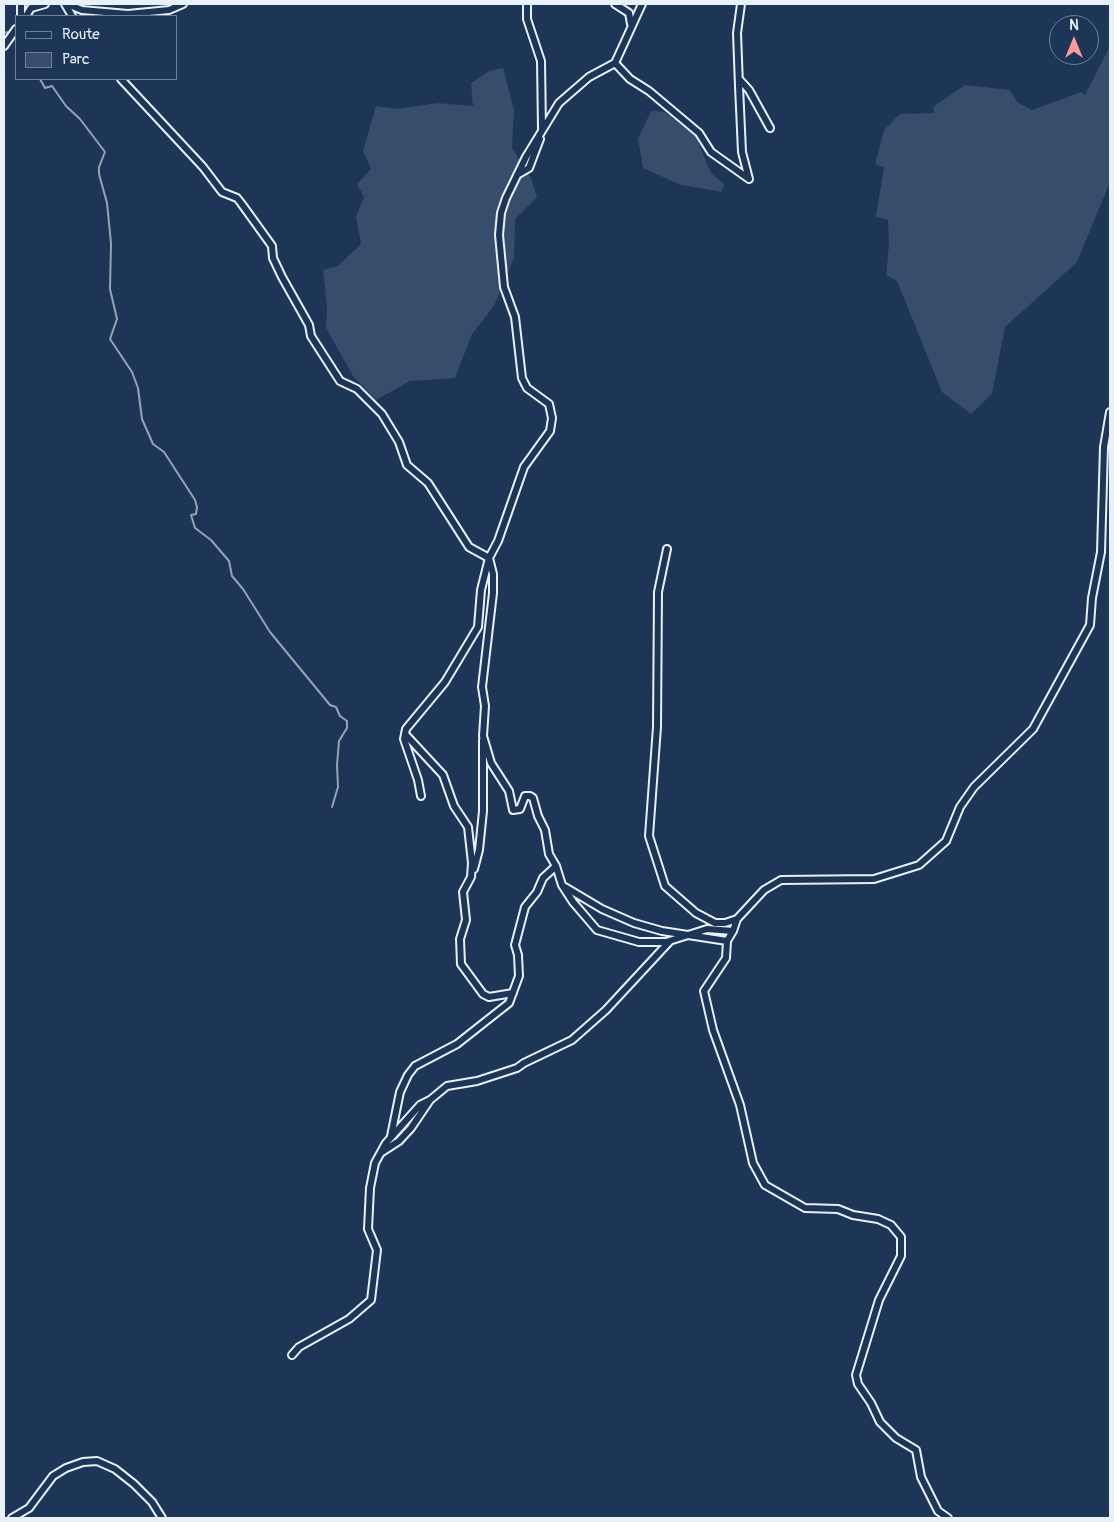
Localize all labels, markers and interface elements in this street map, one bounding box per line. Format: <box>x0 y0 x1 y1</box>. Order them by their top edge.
legend <box>15 15 178 80</box>
north arrow <box>1049 15 1099 65</box>
text: N <box>1069 17 1079 34</box>
text: Route <box>62 25 100 44</box>
text: Parc <box>62 50 90 69</box>

